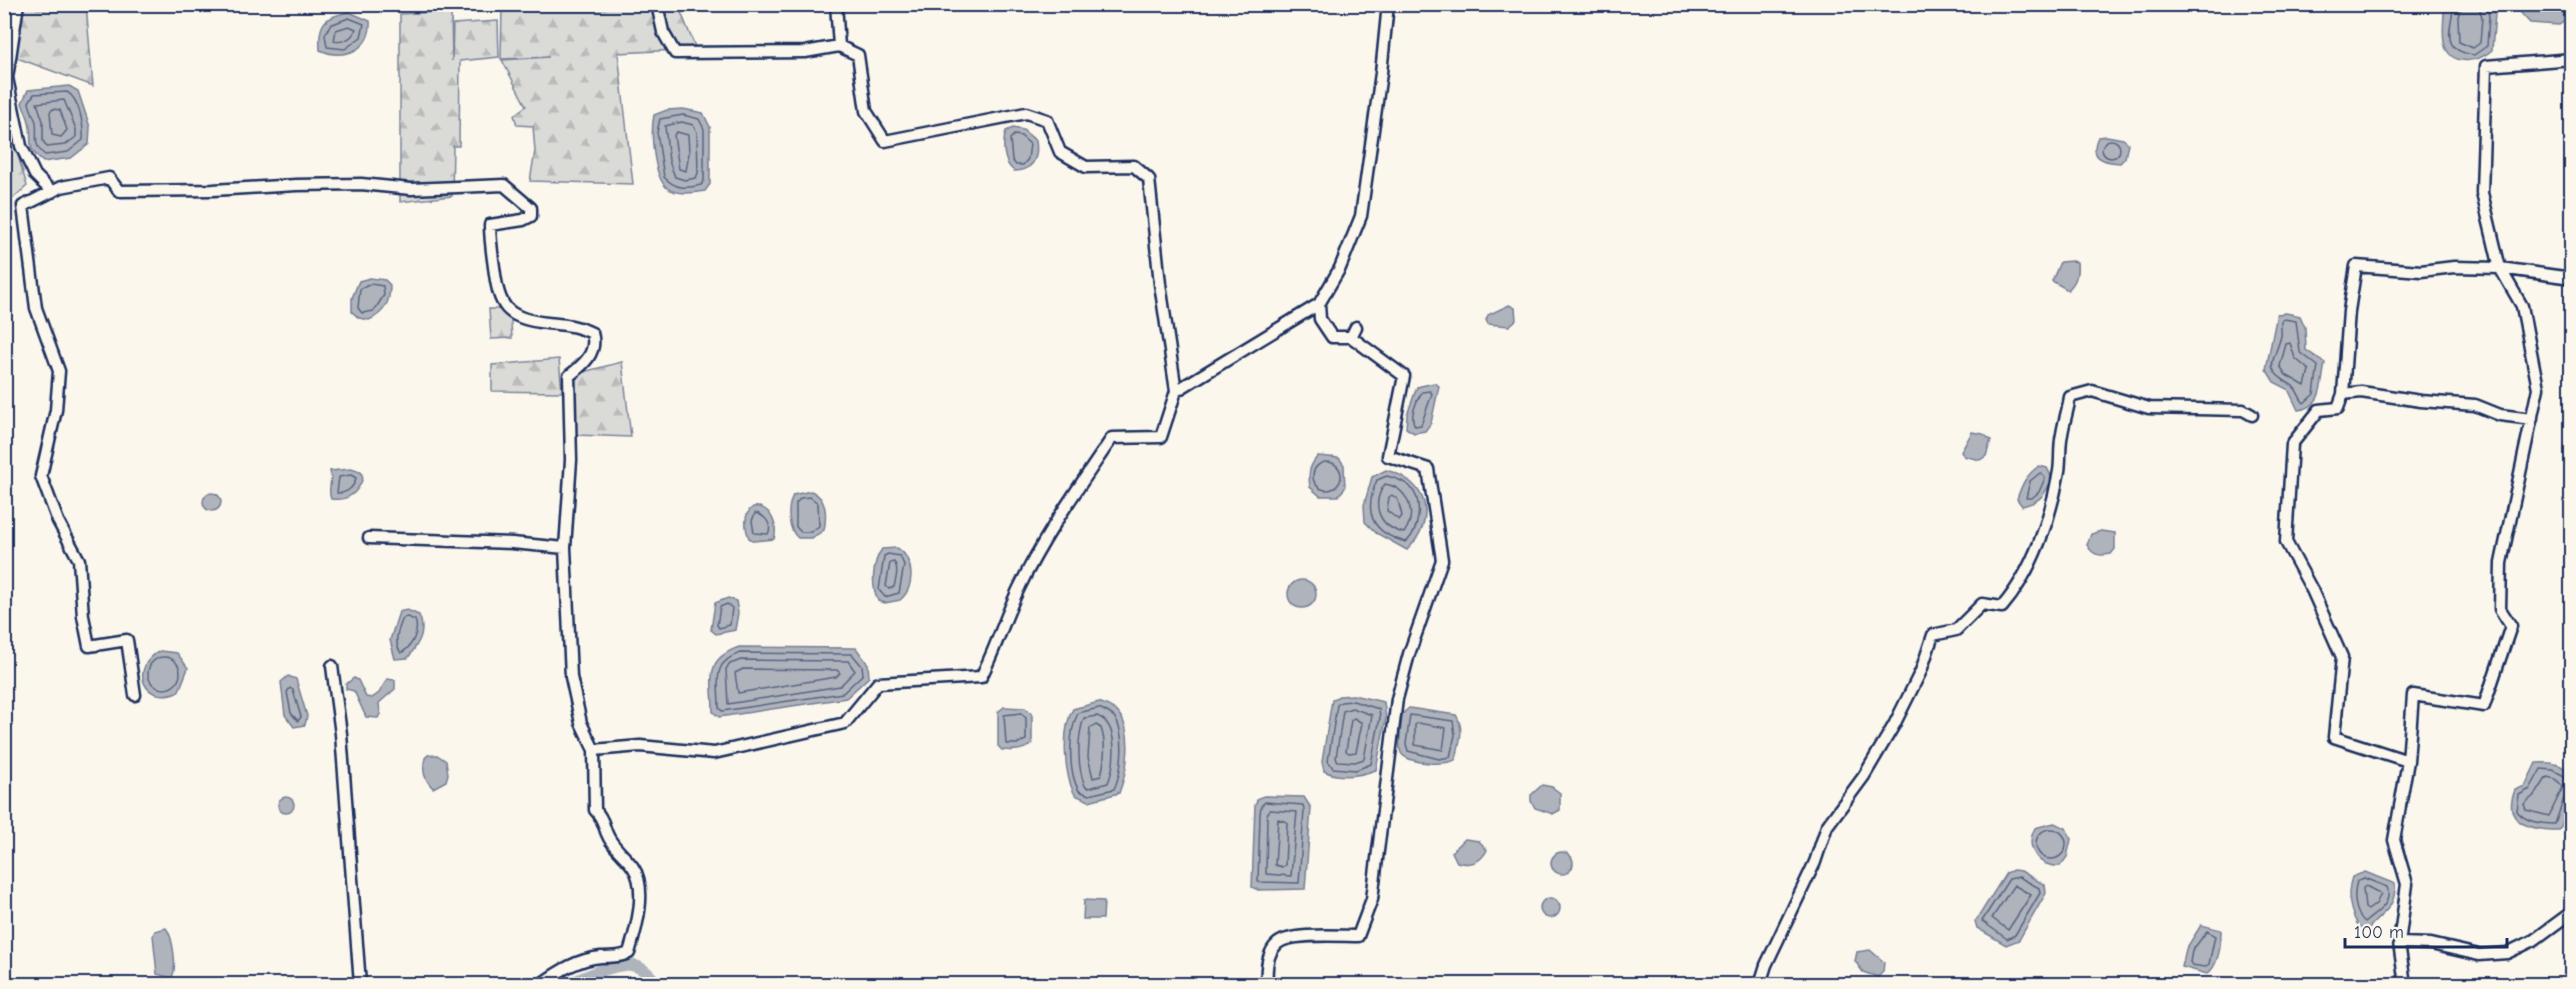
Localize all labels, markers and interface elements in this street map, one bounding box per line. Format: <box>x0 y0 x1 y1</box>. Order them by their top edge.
scale bar <box>2345 911 2507 949</box>
text: 100 m <box>2354 922 2404 943</box>

